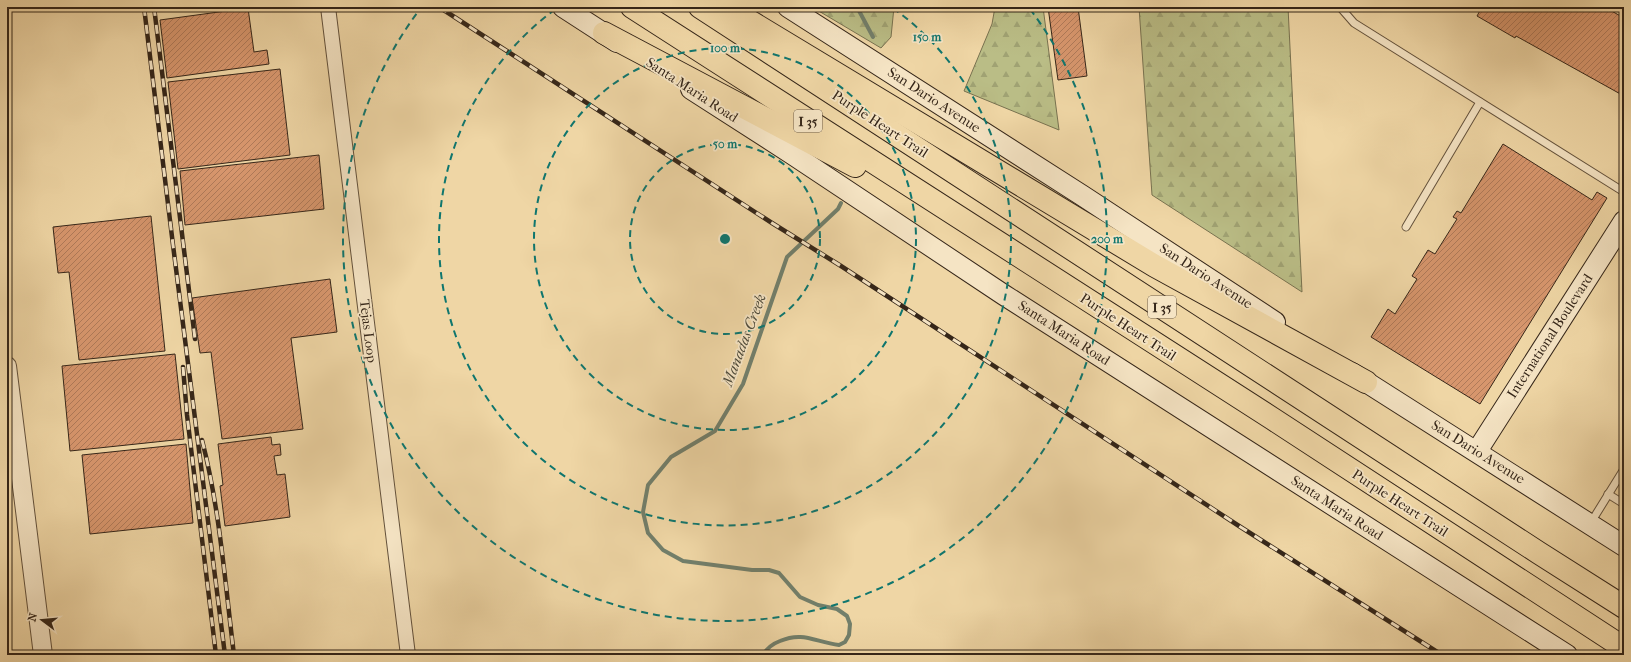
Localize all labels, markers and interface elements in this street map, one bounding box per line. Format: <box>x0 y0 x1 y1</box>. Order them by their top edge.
text: 150 m <box>913 30 942 44</box>
text: 100 m <box>710 41 741 55</box>
street label: Santa Maria Road <box>643 54 741 126</box>
street label: San Dario Avenue <box>884 64 984 136</box>
street label: Purple Heart Trail <box>829 87 931 161</box>
road number: I 35 <box>794 110 822 132</box>
text: 50 m <box>713 137 738 151</box>
centre of rings <box>718 232 732 246</box>
text: 200 m <box>1091 232 1124 246</box>
street label: San Dario Avenue <box>1156 240 1256 312</box>
street label: International Boulevard <box>1503 270 1597 401</box>
street label: Purple Heart Trail <box>1077 290 1179 364</box>
water label: Manadas Creek <box>718 291 770 390</box>
road number: I 35 <box>1148 296 1176 318</box>
street label: Santa Maria Road <box>1015 297 1113 369</box>
street label: Tejas Loop <box>356 298 380 364</box>
street label: San Dario Avenue <box>1428 416 1528 488</box>
street label: Purple Heart Trail <box>1349 466 1451 540</box>
street label: Santa Maria Road <box>1288 472 1386 544</box>
north arrow <box>22 600 62 640</box>
text: N <box>25 611 40 623</box>

